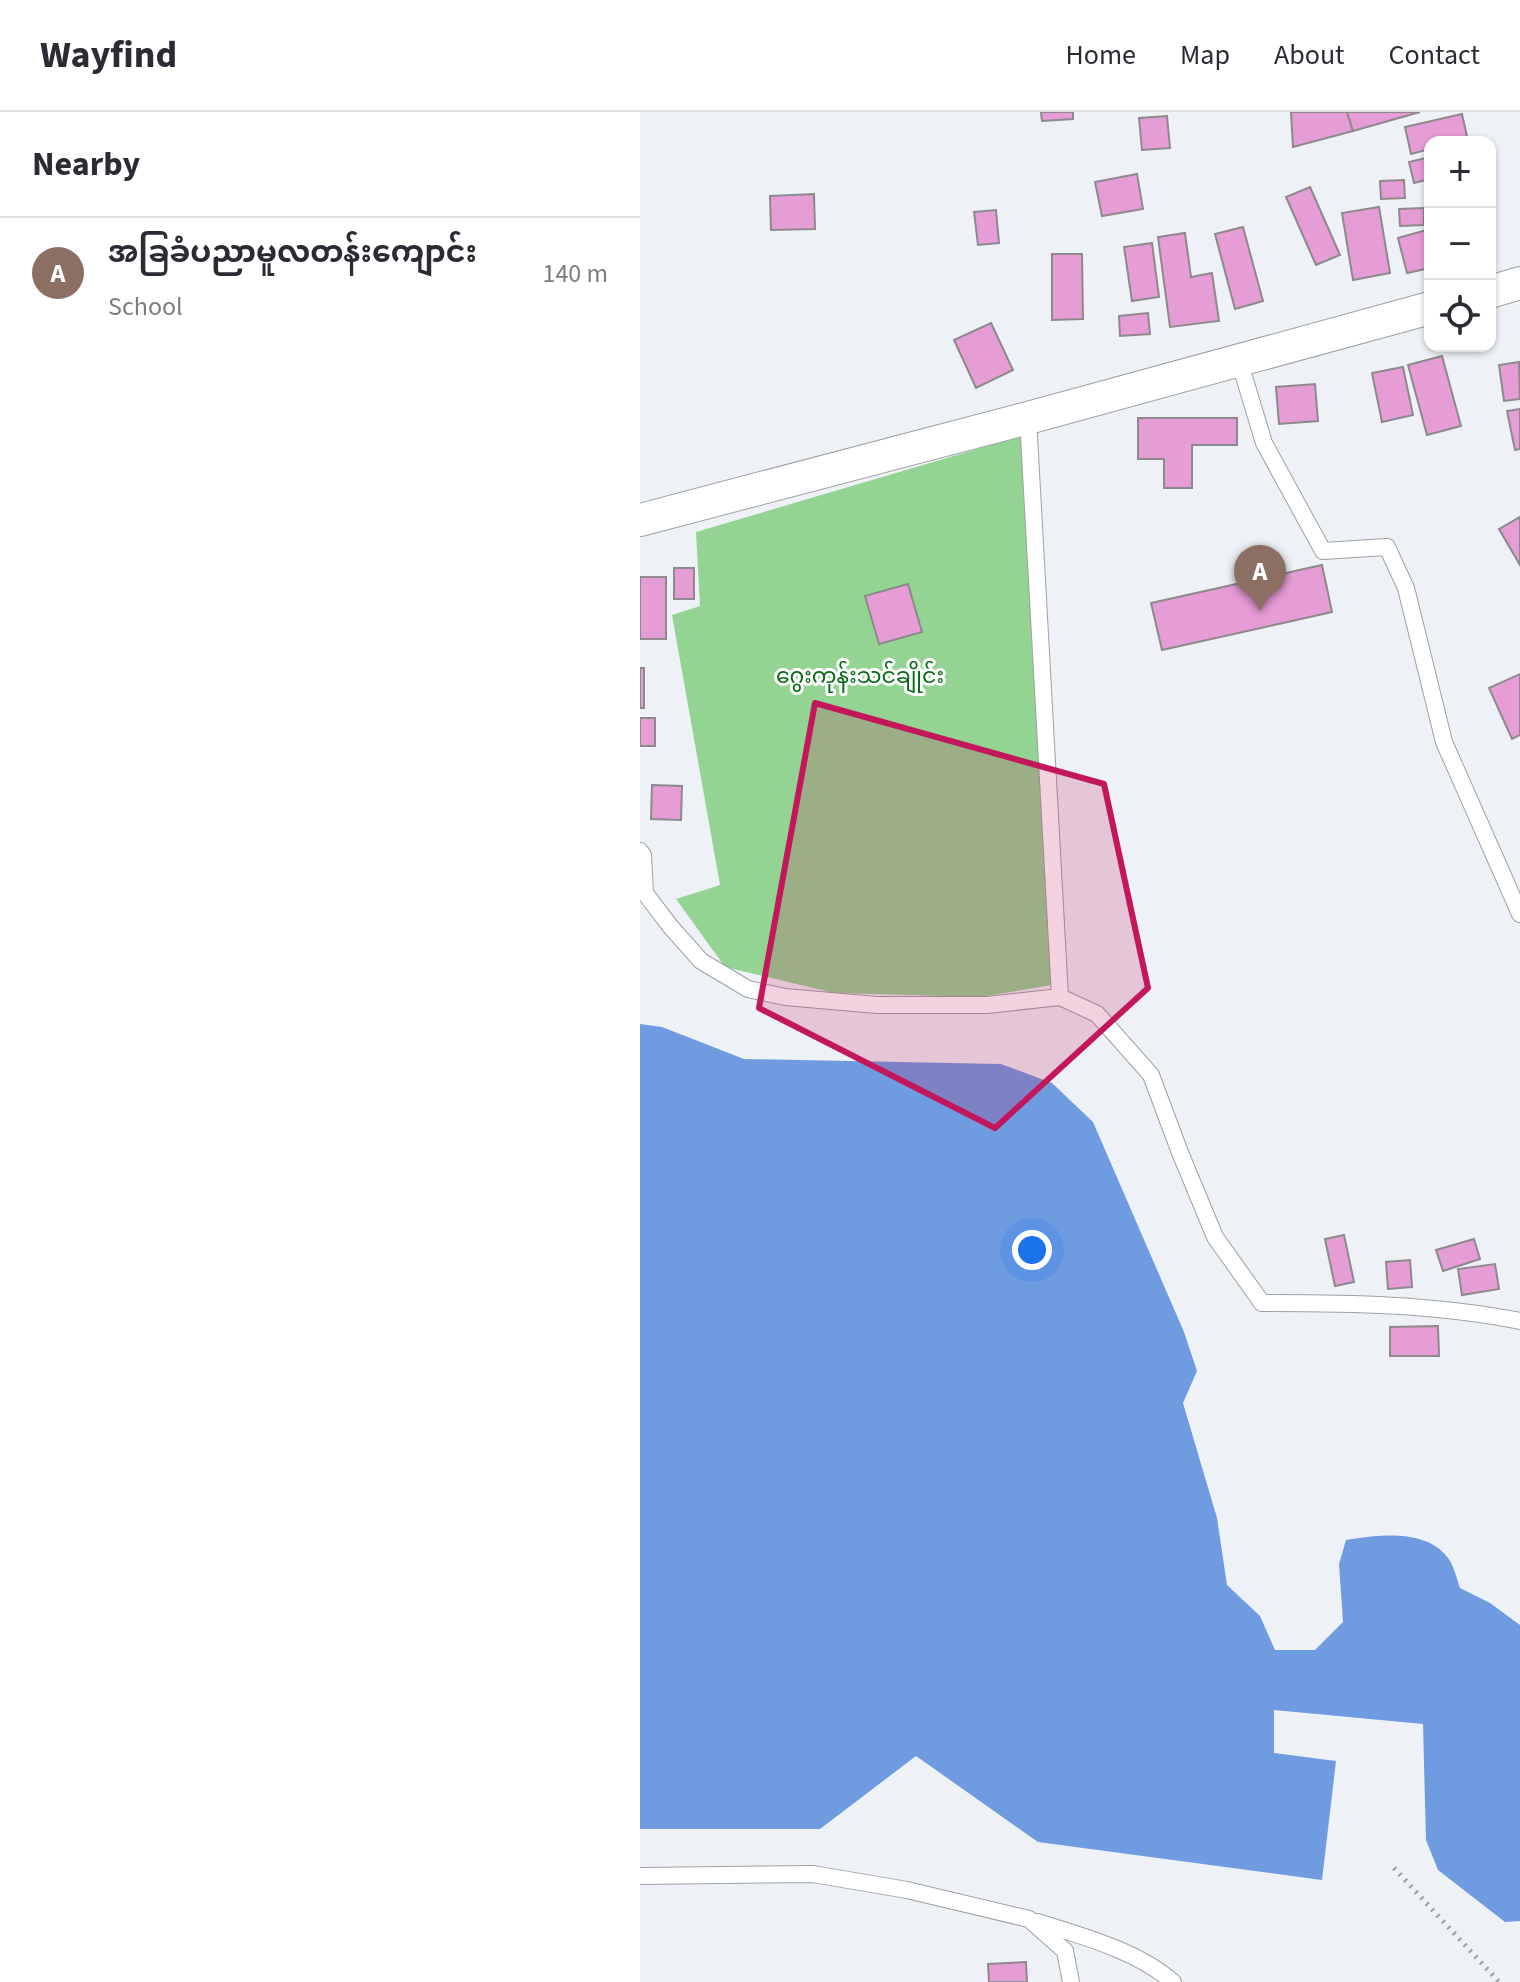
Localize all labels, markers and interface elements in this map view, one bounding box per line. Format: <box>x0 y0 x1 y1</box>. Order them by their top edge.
text: Wayfind <box>40 28 177 82</box>
text: Home <box>1065 35 1136 75</box>
text: Map <box>1180 35 1230 75</box>
text: About <box>1274 35 1345 75</box>
text: Contact <box>1389 35 1480 75</box>
map controls <box>1424 136 1496 352</box>
button: + <box>1424 136 1496 208</box>
text: Nearby <box>32 140 140 189</box>
button: − <box>1424 208 1496 280</box>
text: အခြခံပညာမူလတန်းကျောင်း <box>108 231 477 274</box>
text: A <box>51 255 65 292</box>
text: 140 m <box>542 255 608 292</box>
button: locate <box>1424 280 1496 352</box>
text: School <box>108 288 183 325</box>
pin: A <box>1234 545 1286 611</box>
park label: ဂွေးကုန်းသင်ချိုင်း <box>776 660 944 694</box>
your location <box>1012 1230 1052 1270</box>

